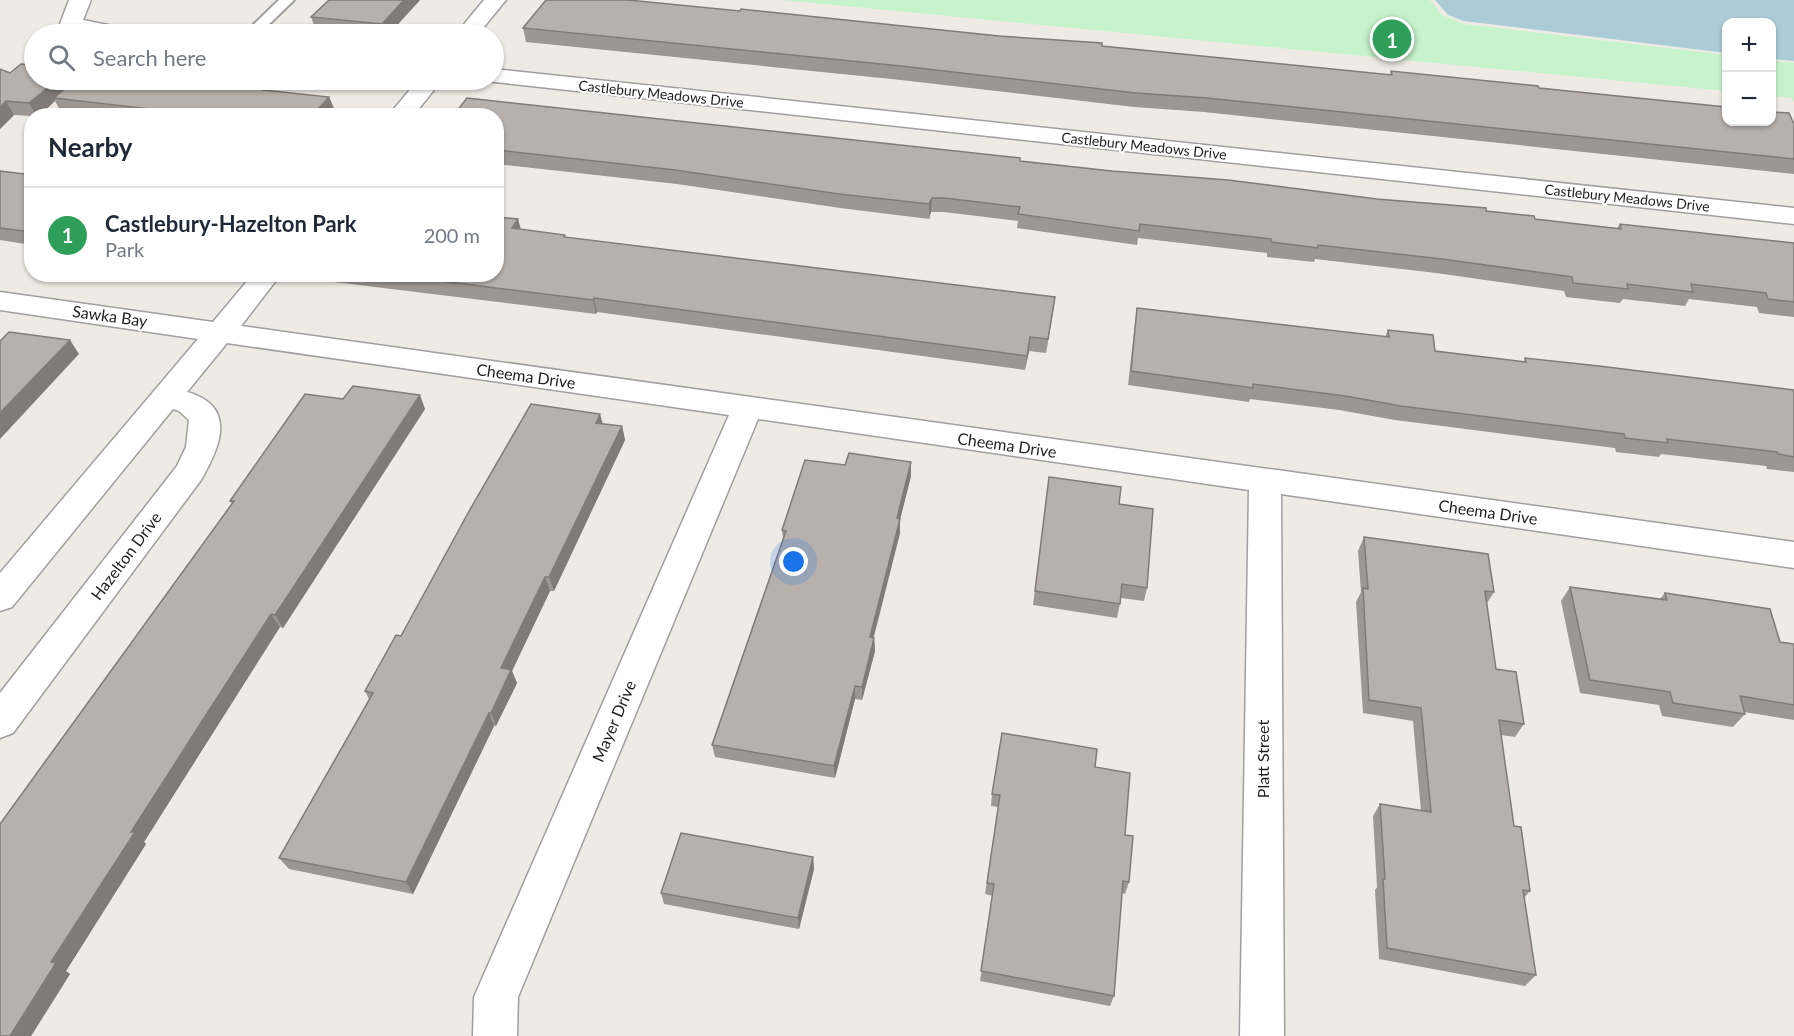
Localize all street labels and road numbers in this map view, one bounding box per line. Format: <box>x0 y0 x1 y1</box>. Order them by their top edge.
street label: Castlebury Meadows Drive <box>578 76 745 111</box>
street label: Castlebury Meadows Drive <box>1061 128 1228 163</box>
street label: Castlebury Meadows Drive <box>1544 180 1711 215</box>
street label: Sawka Bay <box>71 301 149 330</box>
street label: Cheema Drive <box>475 359 577 392</box>
street label: Cheema Drive <box>956 428 1058 461</box>
street label: Cheema Drive <box>1437 495 1539 528</box>
street label: Hazelton Drive <box>86 508 165 603</box>
street label: Mayer Drive <box>588 677 639 764</box>
street label: Platt Street <box>1253 720 1272 798</box>

